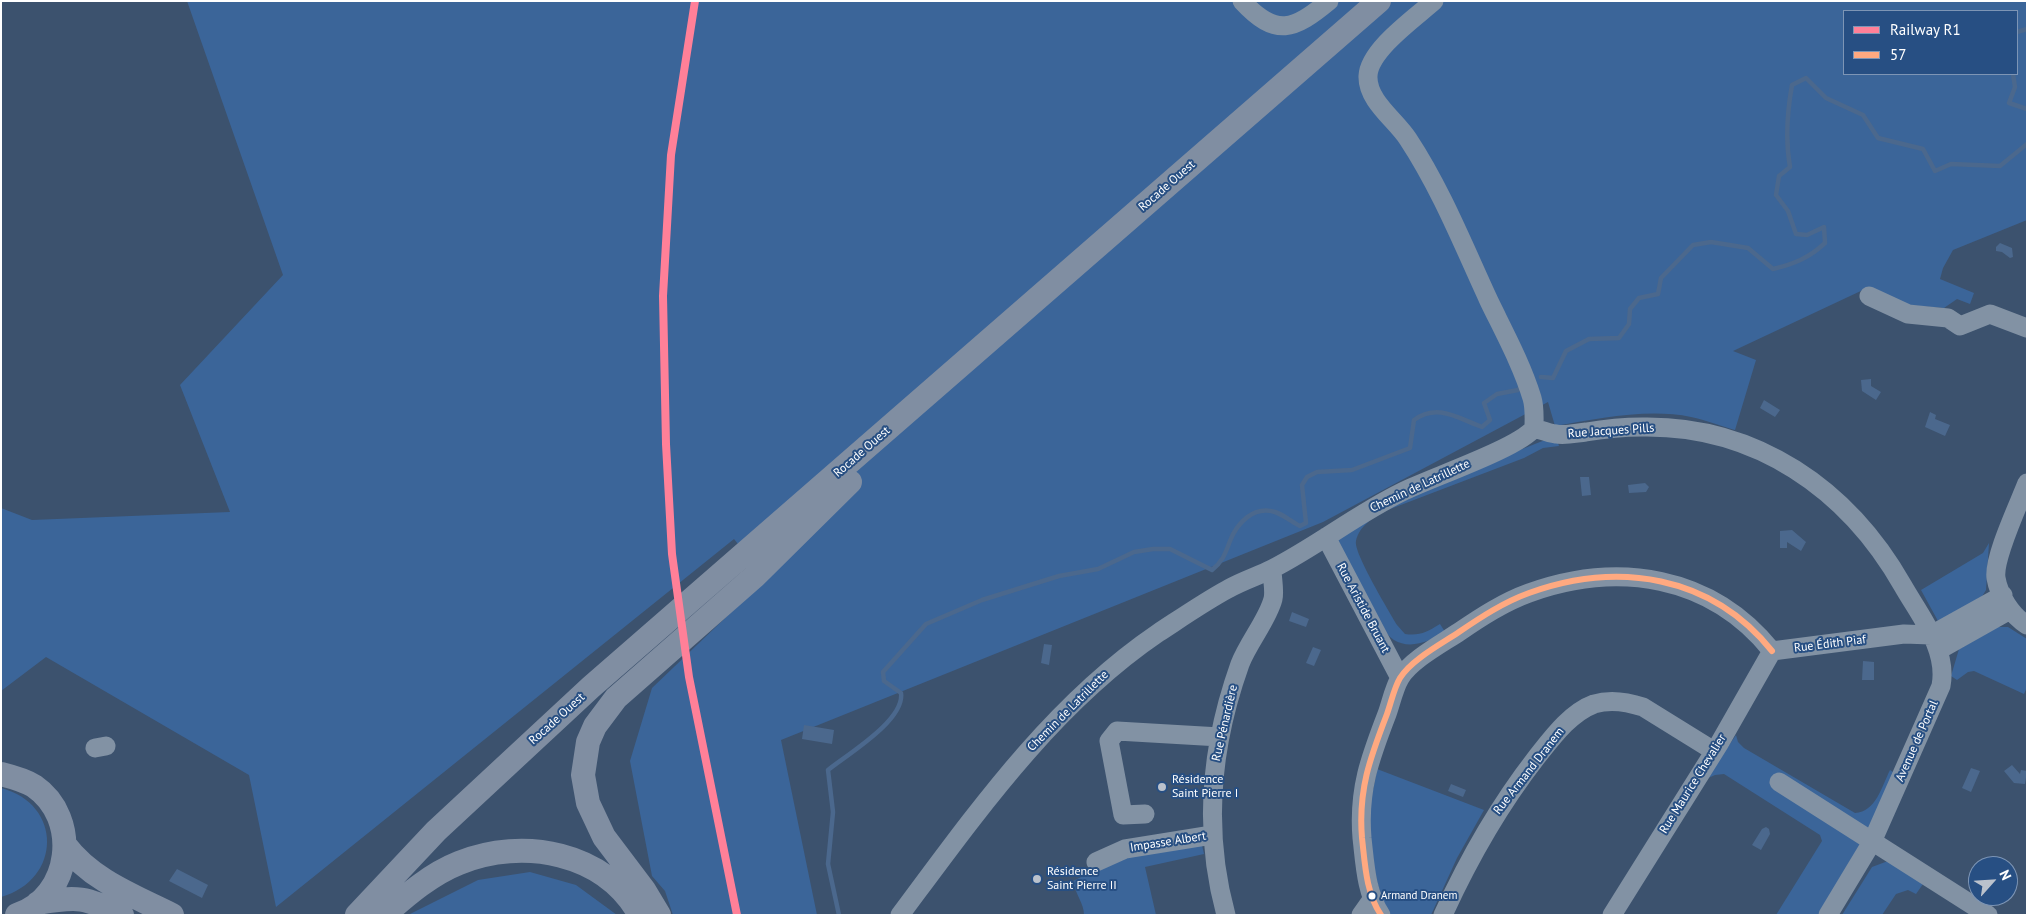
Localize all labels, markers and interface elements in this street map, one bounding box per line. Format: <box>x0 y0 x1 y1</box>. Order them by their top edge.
legend <box>1843 10 2018 75</box>
text: Railway R1 <box>1890 20 1961 39</box>
text: 57 <box>1890 45 1906 64</box>
street label: Rocade Ouest <box>1136 158 1198 214</box>
street label: Rue Jacques Pills <box>1567 421 1655 441</box>
street label: Rocade Ouest <box>831 424 893 480</box>
street label: Chemin de Latrillette <box>1368 457 1472 515</box>
street label: Rue Aristide Bruant <box>1333 561 1393 655</box>
street label: Rue Édith Piaf <box>1793 632 1867 656</box>
street label: Chemin de Latrillette <box>1025 668 1111 754</box>
street label: Rue Pénardière <box>1209 684 1241 762</box>
street label: Rocade Ouest <box>526 690 588 748</box>
street label: Avenue de Portal <box>1893 698 1941 784</box>
street label: Rue Armand Dranem <box>1491 725 1567 817</box>
street label: Rue Maurice Chevalier <box>1657 732 1729 836</box>
place label: Résidence Saint Pierre I <box>1172 773 1238 801</box>
marker: Résidence Saint Pierre I <box>1156 781 1168 793</box>
street label: Impasse Albert <box>1129 829 1207 855</box>
north arrow <box>1968 856 2018 906</box>
place label: Résidence Saint Pierre II <box>1047 865 1117 893</box>
text: N <box>1995 867 2016 883</box>
marker: Résidence Saint Pierre II <box>1031 873 1043 885</box>
place label: Armand Dranem <box>1381 889 1457 903</box>
marker: Armand Dranem <box>1367 891 1377 901</box>

